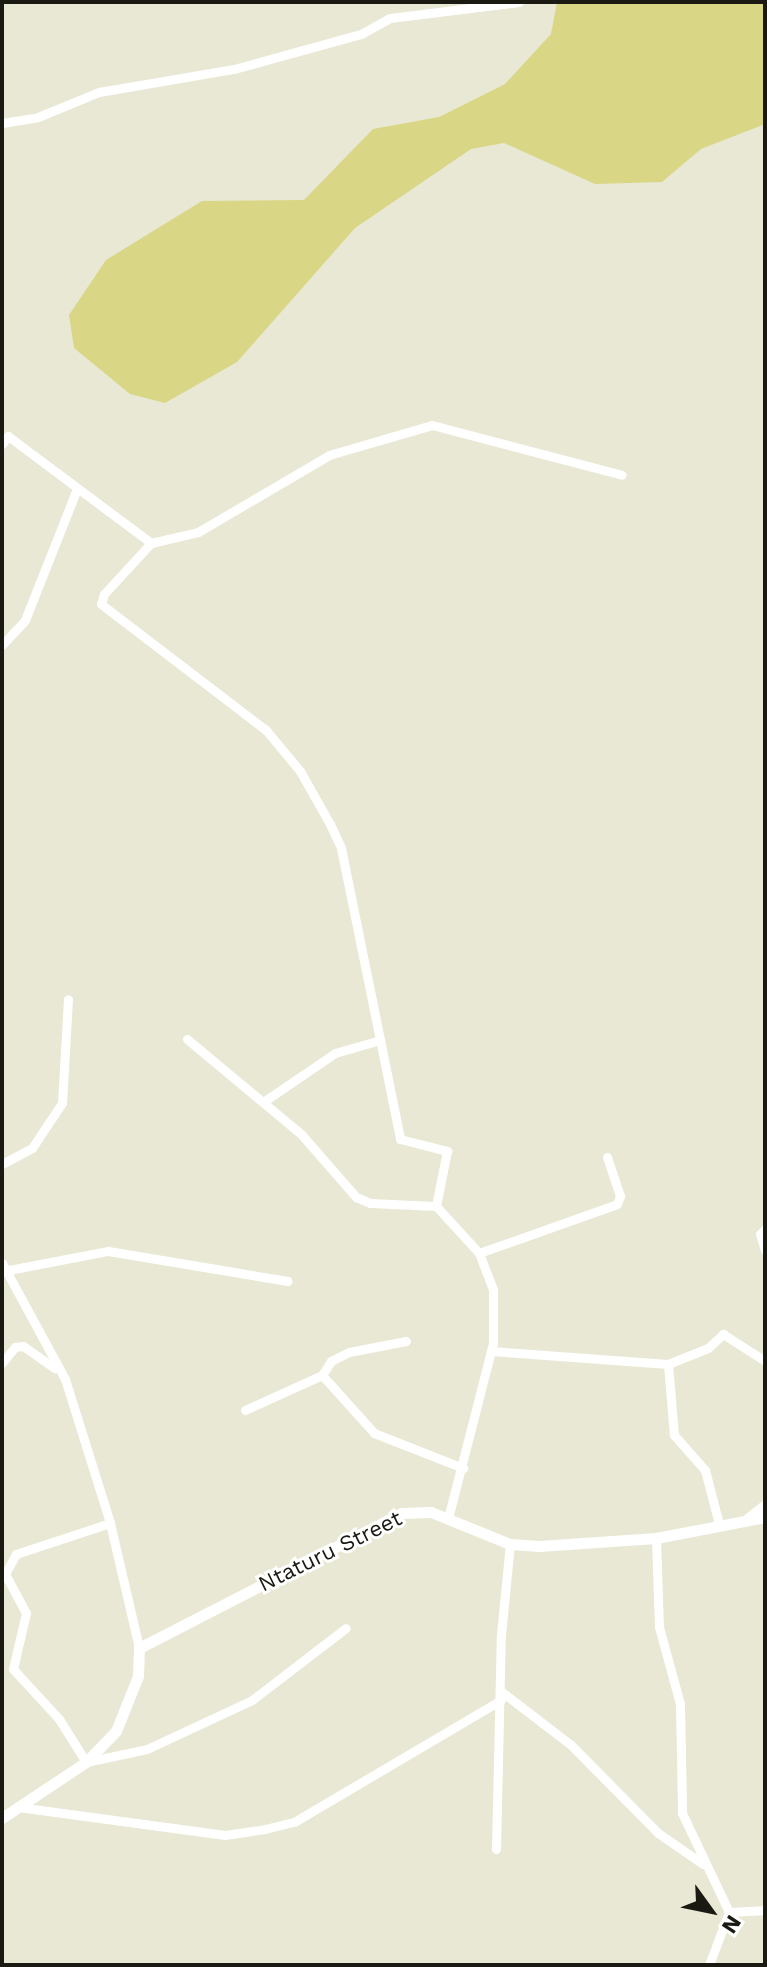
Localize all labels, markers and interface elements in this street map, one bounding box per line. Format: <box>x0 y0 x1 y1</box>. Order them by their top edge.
street label: Ntaturu Street <box>254 1505 406 1597</box>
north arrow <box>671 1871 751 1951</box>
text: N <box>717 1911 746 1938</box>

